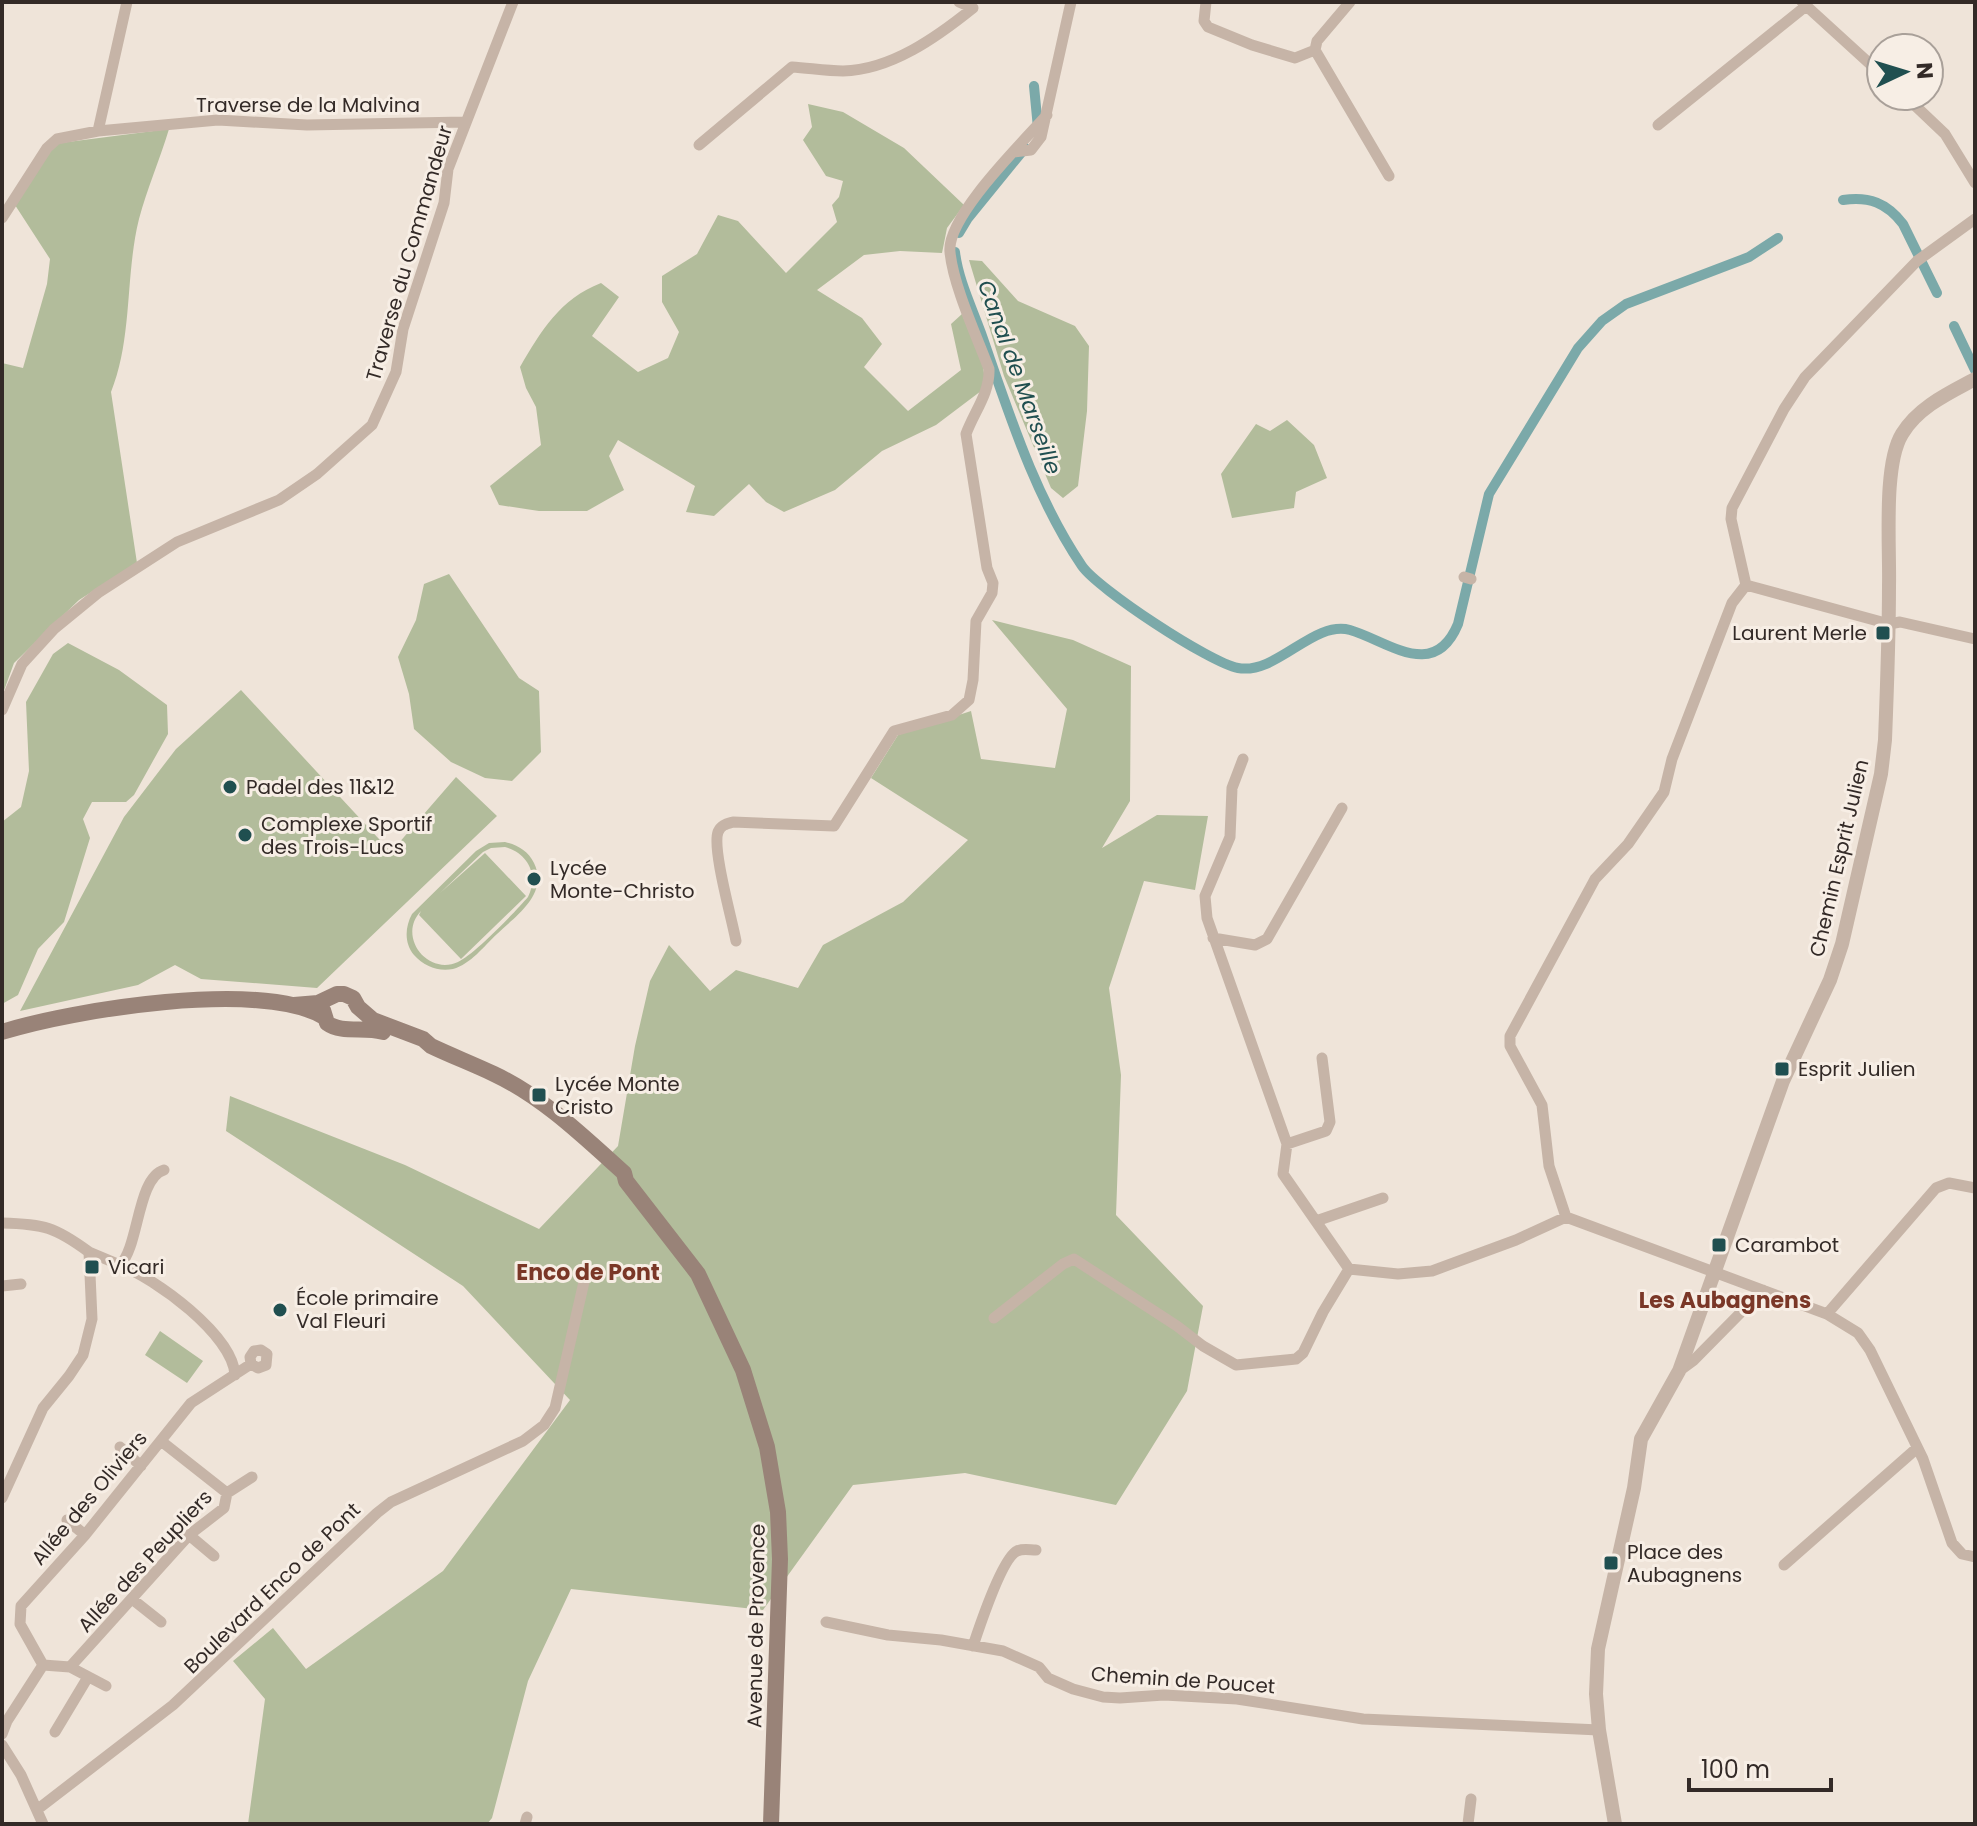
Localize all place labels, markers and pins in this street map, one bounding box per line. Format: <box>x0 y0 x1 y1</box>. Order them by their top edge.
place label: Laurent Merle <box>1732 619 1867 647</box>
marker: Laurent Merle <box>1874 624 1892 642</box>
place label: Padel des 11&12 <box>246 773 394 801</box>
marker: Padel des 11&12 <box>221 778 239 796</box>
place label: Complexe Sportif des Trois-Lucs <box>261 810 432 861</box>
marker: Complexe Sportif des Trois-Lucs <box>236 826 254 844</box>
place label: Lycée Monte-Christo <box>550 854 695 905</box>
marker: Lycée Monte-Christo <box>525 870 543 888</box>
place label: Esprit Julien <box>1798 1055 1916 1083</box>
marker: Esprit Julien <box>1773 1060 1791 1078</box>
place label: Lycée Monte Cristo <box>555 1070 680 1121</box>
marker: Lycée Monte Cristo <box>530 1086 548 1104</box>
place label: Carambot <box>1735 1231 1839 1259</box>
marker: Carambot <box>1710 1236 1728 1254</box>
place label: Vicari <box>108 1253 164 1281</box>
marker: Vicari <box>83 1258 101 1276</box>
place label: École primaire Val Fleuri <box>296 1284 439 1335</box>
marker: École primaire Val Fleuri <box>271 1301 289 1319</box>
place label: Place des Aubagnens <box>1627 1538 1742 1589</box>
marker: Place des Aubagnens <box>1602 1554 1620 1572</box>

